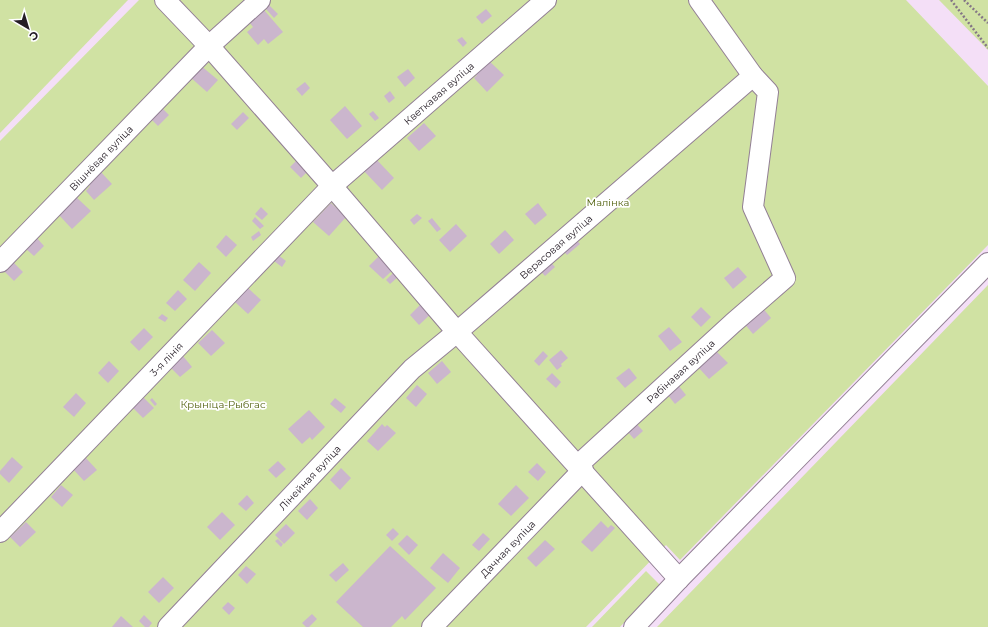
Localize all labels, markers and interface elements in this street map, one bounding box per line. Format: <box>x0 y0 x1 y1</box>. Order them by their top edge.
north arrow <box>8 8 48 48</box>
text: С <box>27 28 42 44</box>
street label: Кветкавая вуліца <box>401 59 477 128</box>
street label: Вішнёвая вуліца <box>67 123 136 194</box>
park label: Малінка <box>587 196 629 209</box>
street label: Верасовая вуліца <box>517 212 595 282</box>
street label: Рабінавая вуліца <box>644 337 718 406</box>
street label: 3-я лінія <box>147 339 186 379</box>
park label: Крыніца-Рыбгас <box>180 398 266 411</box>
street label: Лінейная вуліца <box>276 442 344 513</box>
street label: Дачная вуліца <box>477 518 538 580</box>

